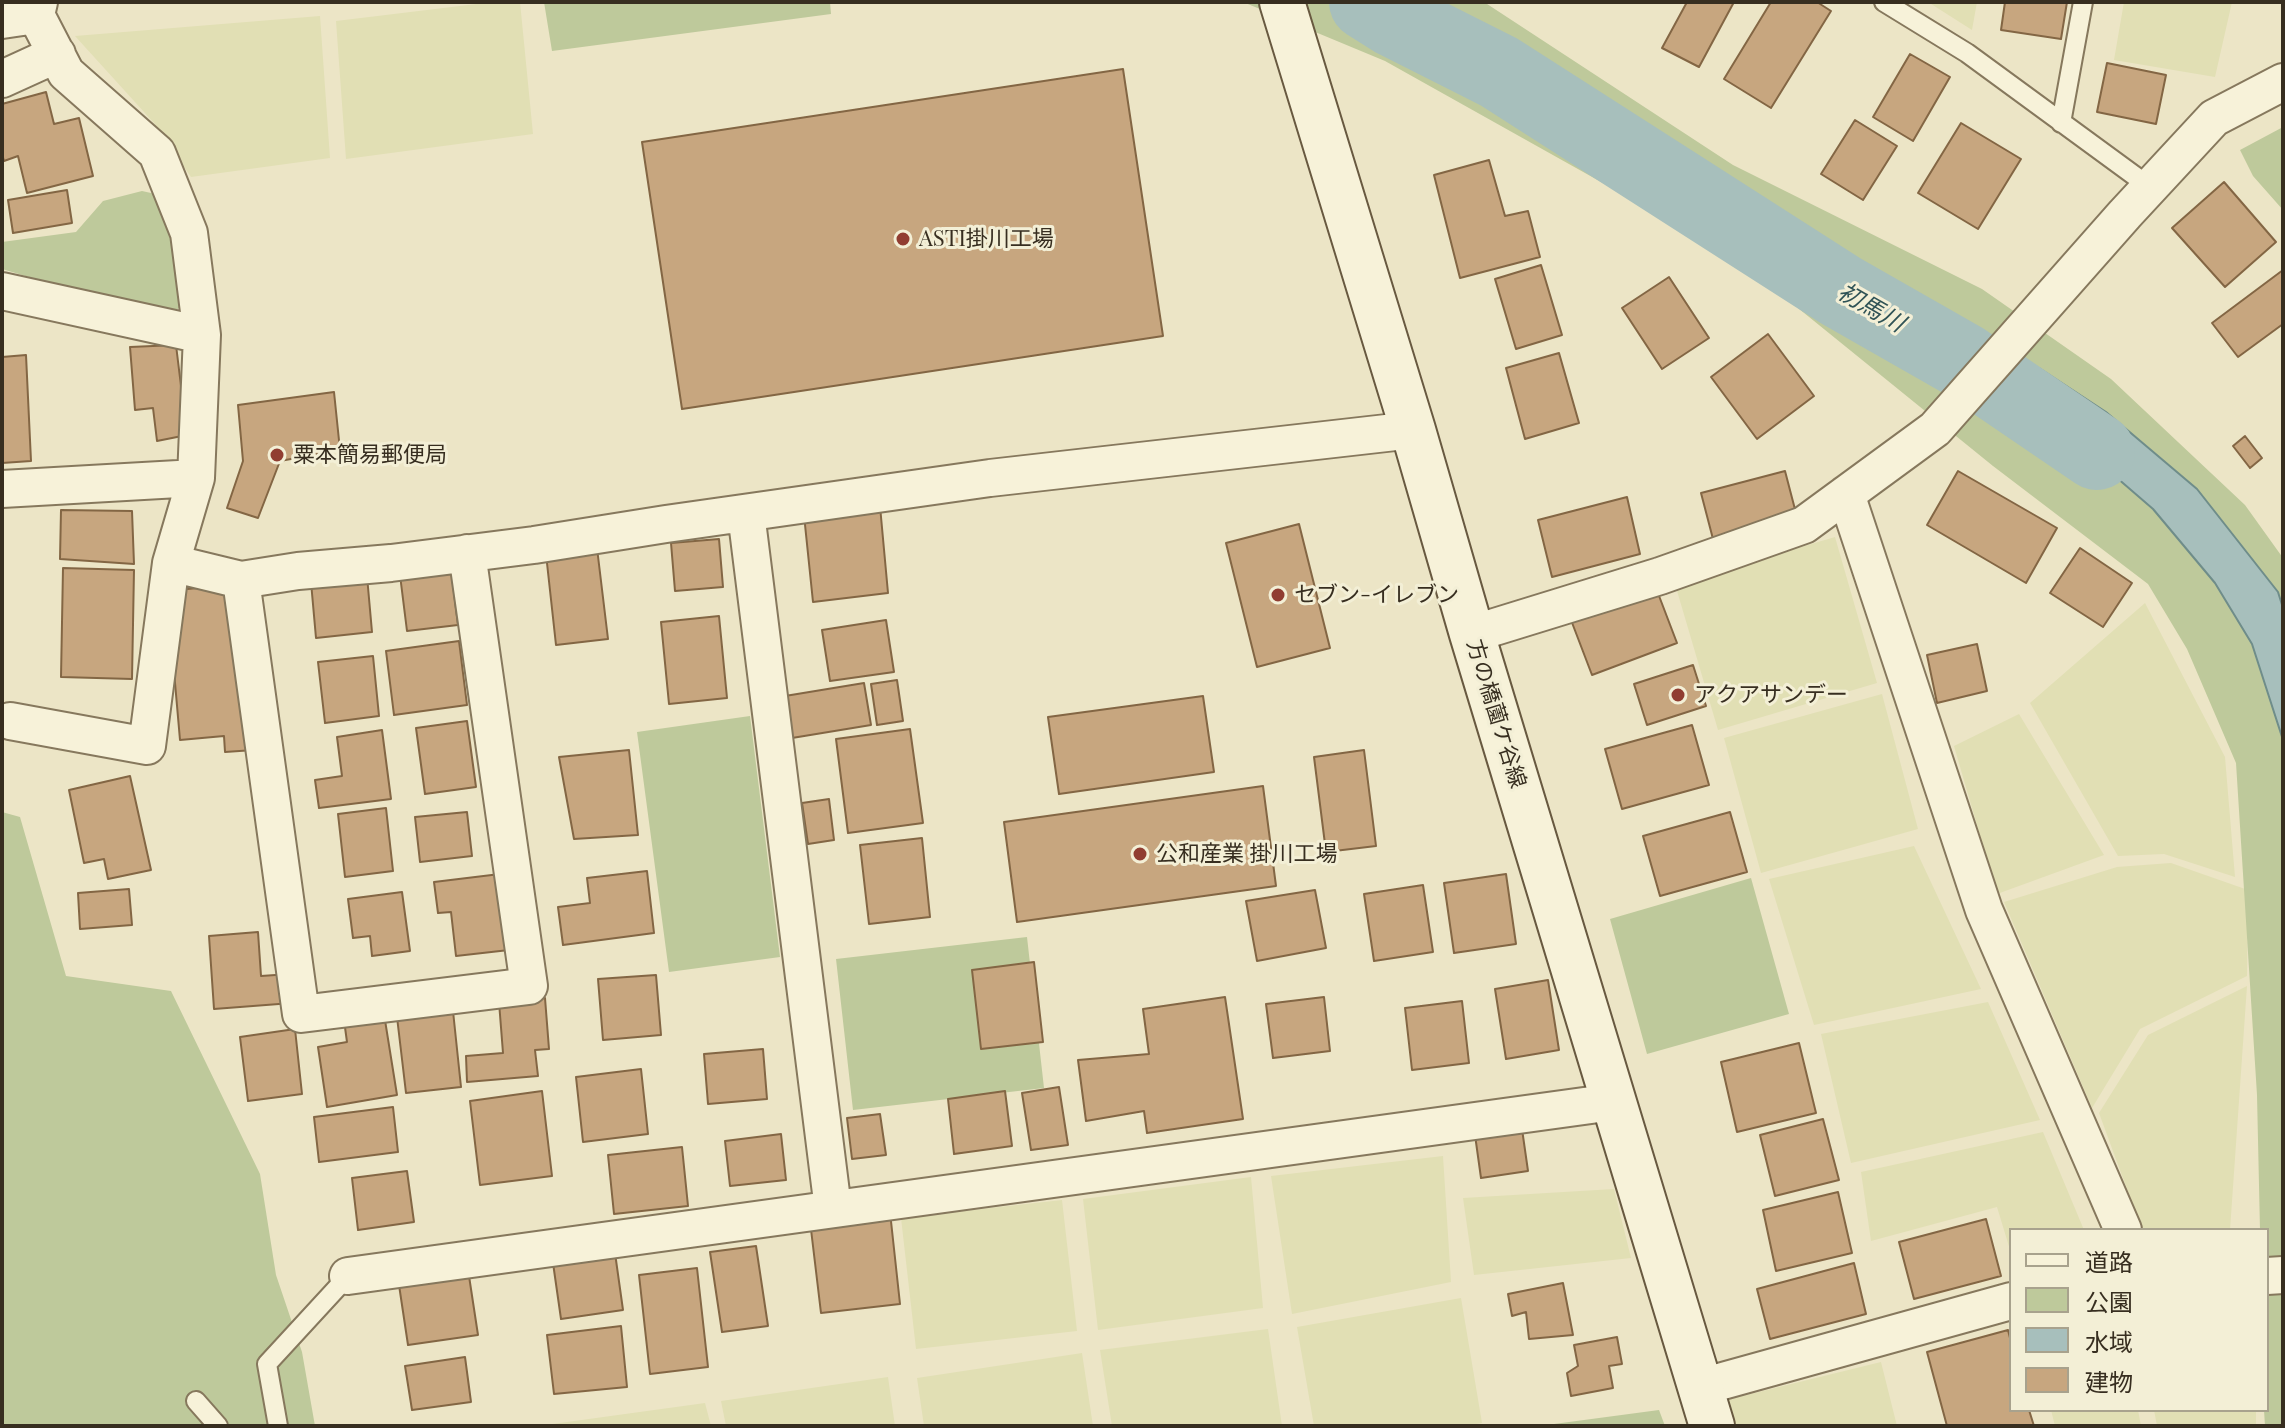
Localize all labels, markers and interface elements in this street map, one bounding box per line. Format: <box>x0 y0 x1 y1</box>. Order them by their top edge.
place label: ASTI掛川工場 <box>919 226 1054 252</box>
marker: ASTI掛川工場 <box>894 230 912 248</box>
water label: 初馬川 <box>1833 278 1909 338</box>
place label: 粟本簡易郵便局 <box>293 442 447 468</box>
marker: 粟本簡易郵便局 <box>268 446 286 464</box>
place label: セブン-イレブン <box>1294 582 1459 608</box>
marker: セブン-イレブン <box>1269 586 1287 604</box>
street label: 方の橋薗ケ谷線 <box>1461 637 1531 791</box>
place label: アクアサンデー <box>1694 682 1848 708</box>
marker: アクアサンデー <box>1669 686 1687 704</box>
place label: 公和産業 掛川工場 <box>1156 841 1337 867</box>
marker: 公和産業 掛川工場 <box>1131 845 1149 863</box>
legend <box>2009 1228 2269 1412</box>
text: 道路 <box>2085 1245 2133 1277</box>
text: 公園 <box>2085 1285 2133 1317</box>
text: 水域 <box>2085 1325 2133 1357</box>
text: 建物 <box>2085 1365 2133 1397</box>

